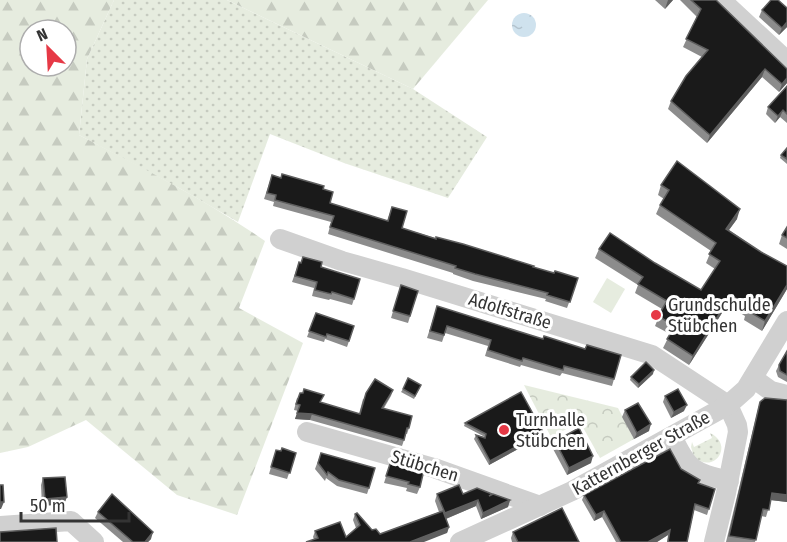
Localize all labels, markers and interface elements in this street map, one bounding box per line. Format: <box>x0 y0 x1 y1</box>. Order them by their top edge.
north arrow <box>18 18 78 78</box>
text: N <box>34 24 50 45</box>
street label: Adolfstraße <box>466 288 554 334</box>
place label: Grundschulde Stübchen <box>668 294 771 337</box>
marker: Grundschulde Stübchen <box>649 308 663 322</box>
street label: Katternberger Straße <box>568 406 714 500</box>
place label: Turnhalle Stübchen <box>516 409 585 452</box>
marker: Turnhalle Stübchen <box>497 423 511 437</box>
street label: Stübchen <box>389 445 461 487</box>
scale bar <box>21 485 129 523</box>
text: 50 m <box>30 495 66 517</box>

